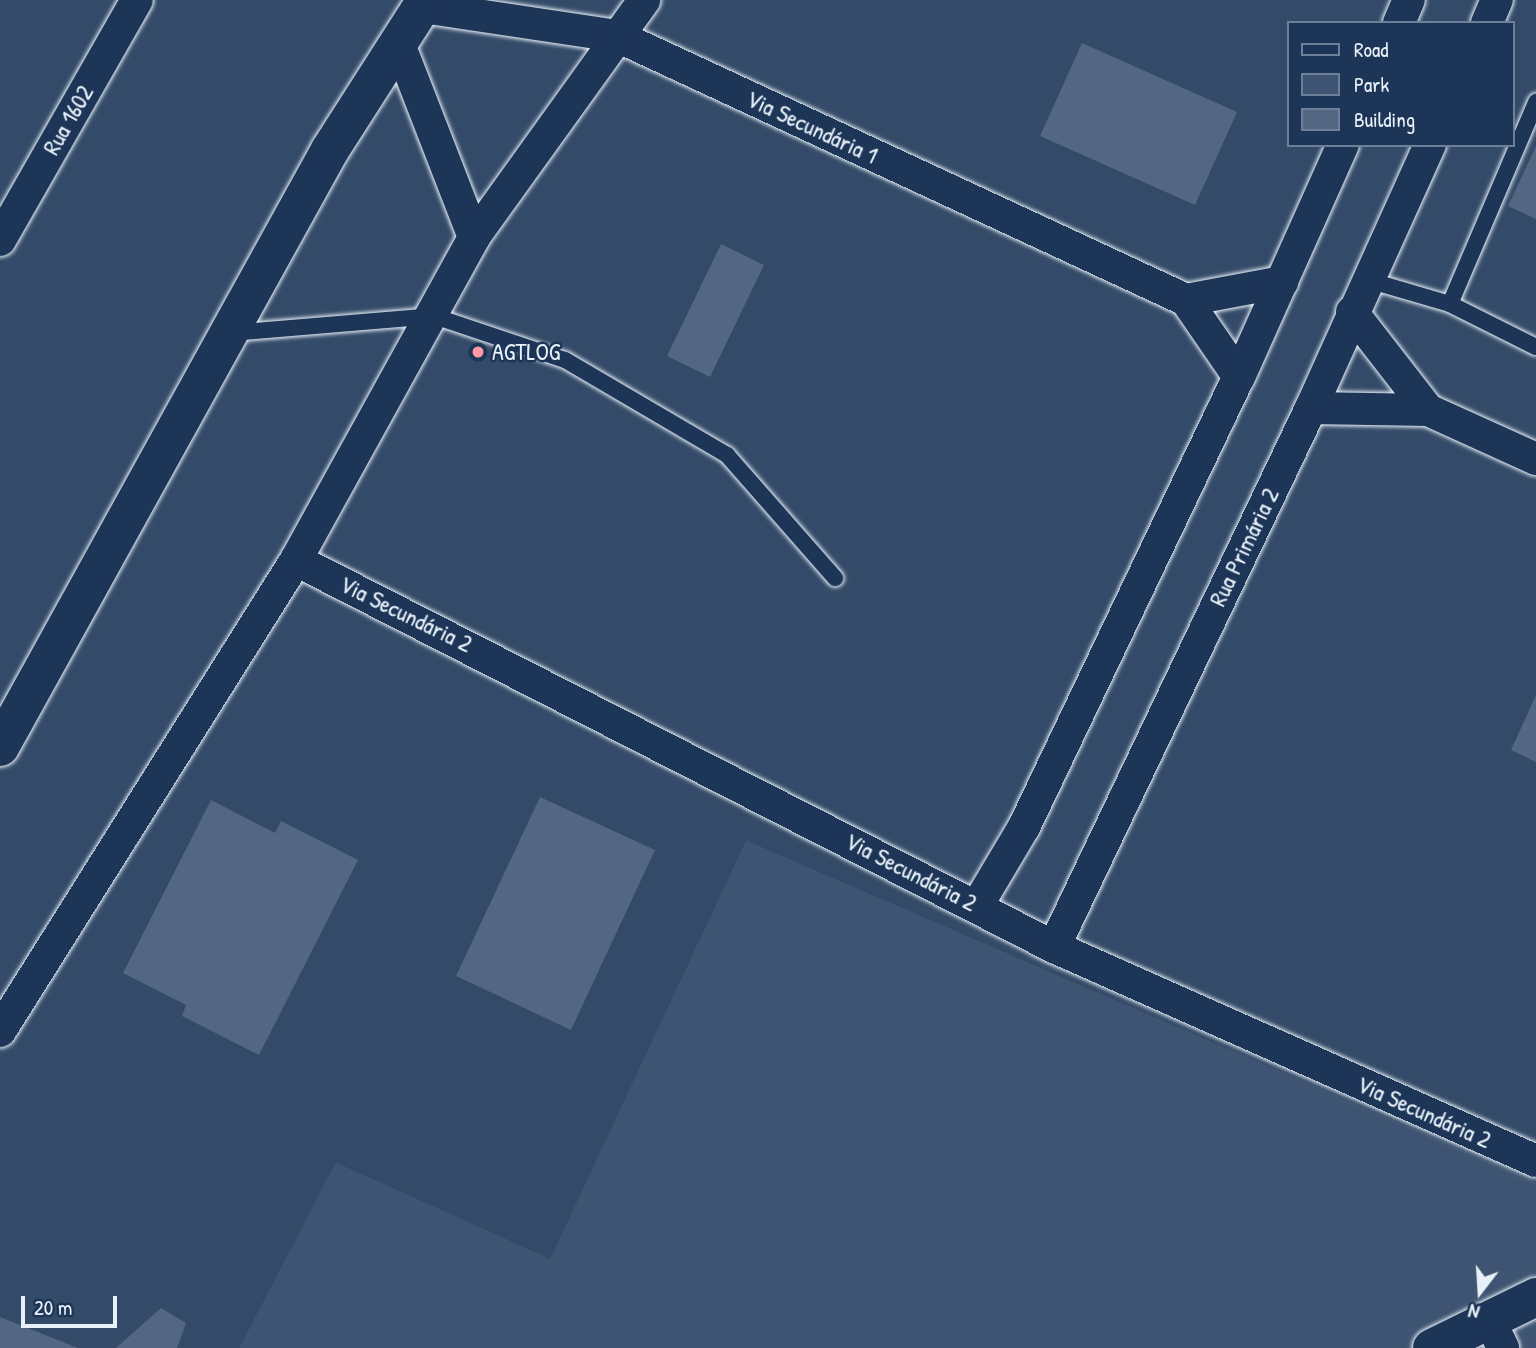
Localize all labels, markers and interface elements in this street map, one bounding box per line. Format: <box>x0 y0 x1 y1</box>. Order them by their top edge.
legend <box>1288 21 1515 147</box>
text: Road <box>1354 35 1388 64</box>
text: Park <box>1354 70 1389 99</box>
street label: Rua 1602 <box>37 80 99 160</box>
street label: Via Secundária 1 <box>742 84 882 170</box>
text: Building <box>1354 105 1415 134</box>
place label: AGTLOG <box>492 338 560 366</box>
marker: AGTLOG <box>470 344 486 360</box>
street label: Rua Primária 2 <box>1203 483 1285 611</box>
street label: Via Secundária 2 <box>335 570 477 658</box>
street label: Via Secundária 2 <box>840 827 982 917</box>
street label: Via Secundária 2 <box>1353 1070 1495 1154</box>
north arrow <box>1445 1257 1515 1327</box>
scale bar <box>24 1282 121 1326</box>
text: 20 m <box>34 1293 72 1322</box>
text: N <box>1465 1298 1483 1326</box>

